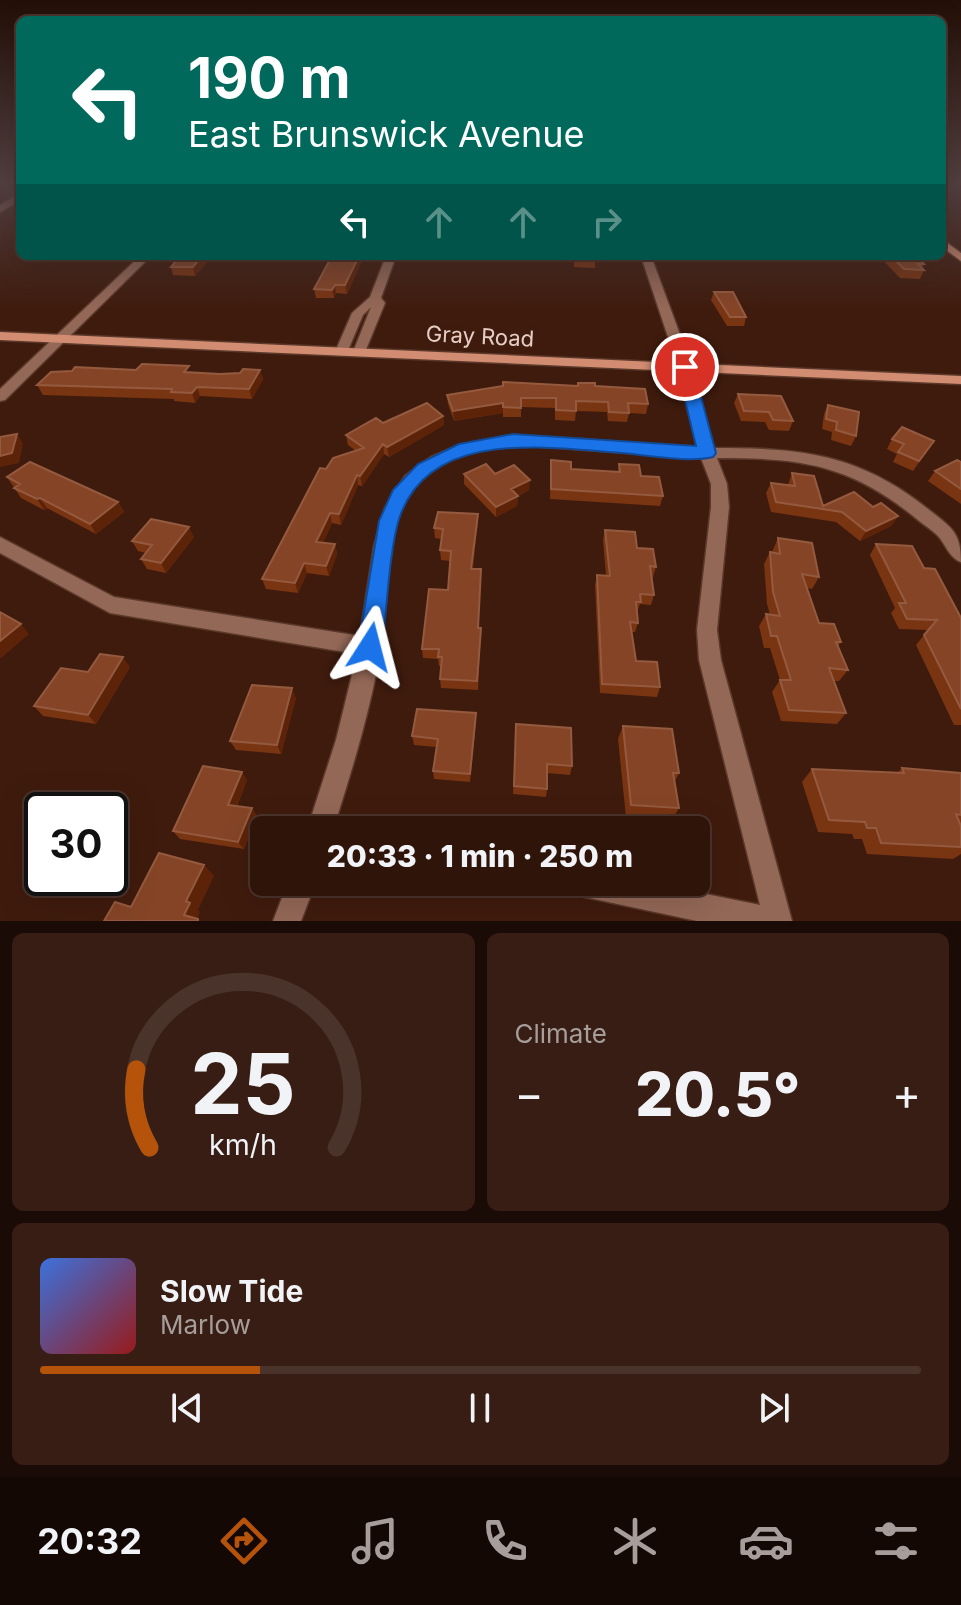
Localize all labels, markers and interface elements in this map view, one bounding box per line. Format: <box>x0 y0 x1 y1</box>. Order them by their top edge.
text: 190 m <box>188 44 351 112</box>
icon: left <box>56 48 160 152</box>
text: East Brunswick Avenue <box>188 112 585 156</box>
icon: left <box>333 200 377 244</box>
icon: ahead <box>417 200 461 244</box>
icon: ahead <box>501 200 545 244</box>
icon: right <box>585 200 629 244</box>
street label: Gray Road <box>425 320 535 352</box>
pin <box>651 333 719 401</box>
icon: arrive <box>663 345 707 389</box>
position arrow <box>328 605 412 689</box>
speed limit sign: 30 <box>24 792 128 896</box>
text: 20:33 · 1 min · 250 m <box>327 838 633 874</box>
text: Climate <box>515 1018 607 1049</box>
text: 25 <box>190 1033 296 1134</box>
text: 20.5° <box>635 1058 800 1130</box>
text: − <box>515 1067 544 1121</box>
text: + <box>892 1067 921 1121</box>
text: km/h <box>209 1127 277 1162</box>
text: Slow Tide <box>160 1273 303 1309</box>
text: Marlow <box>160 1309 251 1340</box>
icon: previous <box>165 1386 209 1430</box>
icon: pause <box>458 1386 502 1430</box>
icon: next <box>752 1386 796 1430</box>
icon: directions <box>216 1513 272 1569</box>
icon: music <box>347 1513 403 1569</box>
icon: phone <box>477 1513 533 1569</box>
icon: climate <box>607 1513 663 1569</box>
icon: car <box>738 1513 794 1569</box>
icon: filters <box>868 1513 924 1569</box>
text: 20:32 <box>37 1519 142 1563</box>

